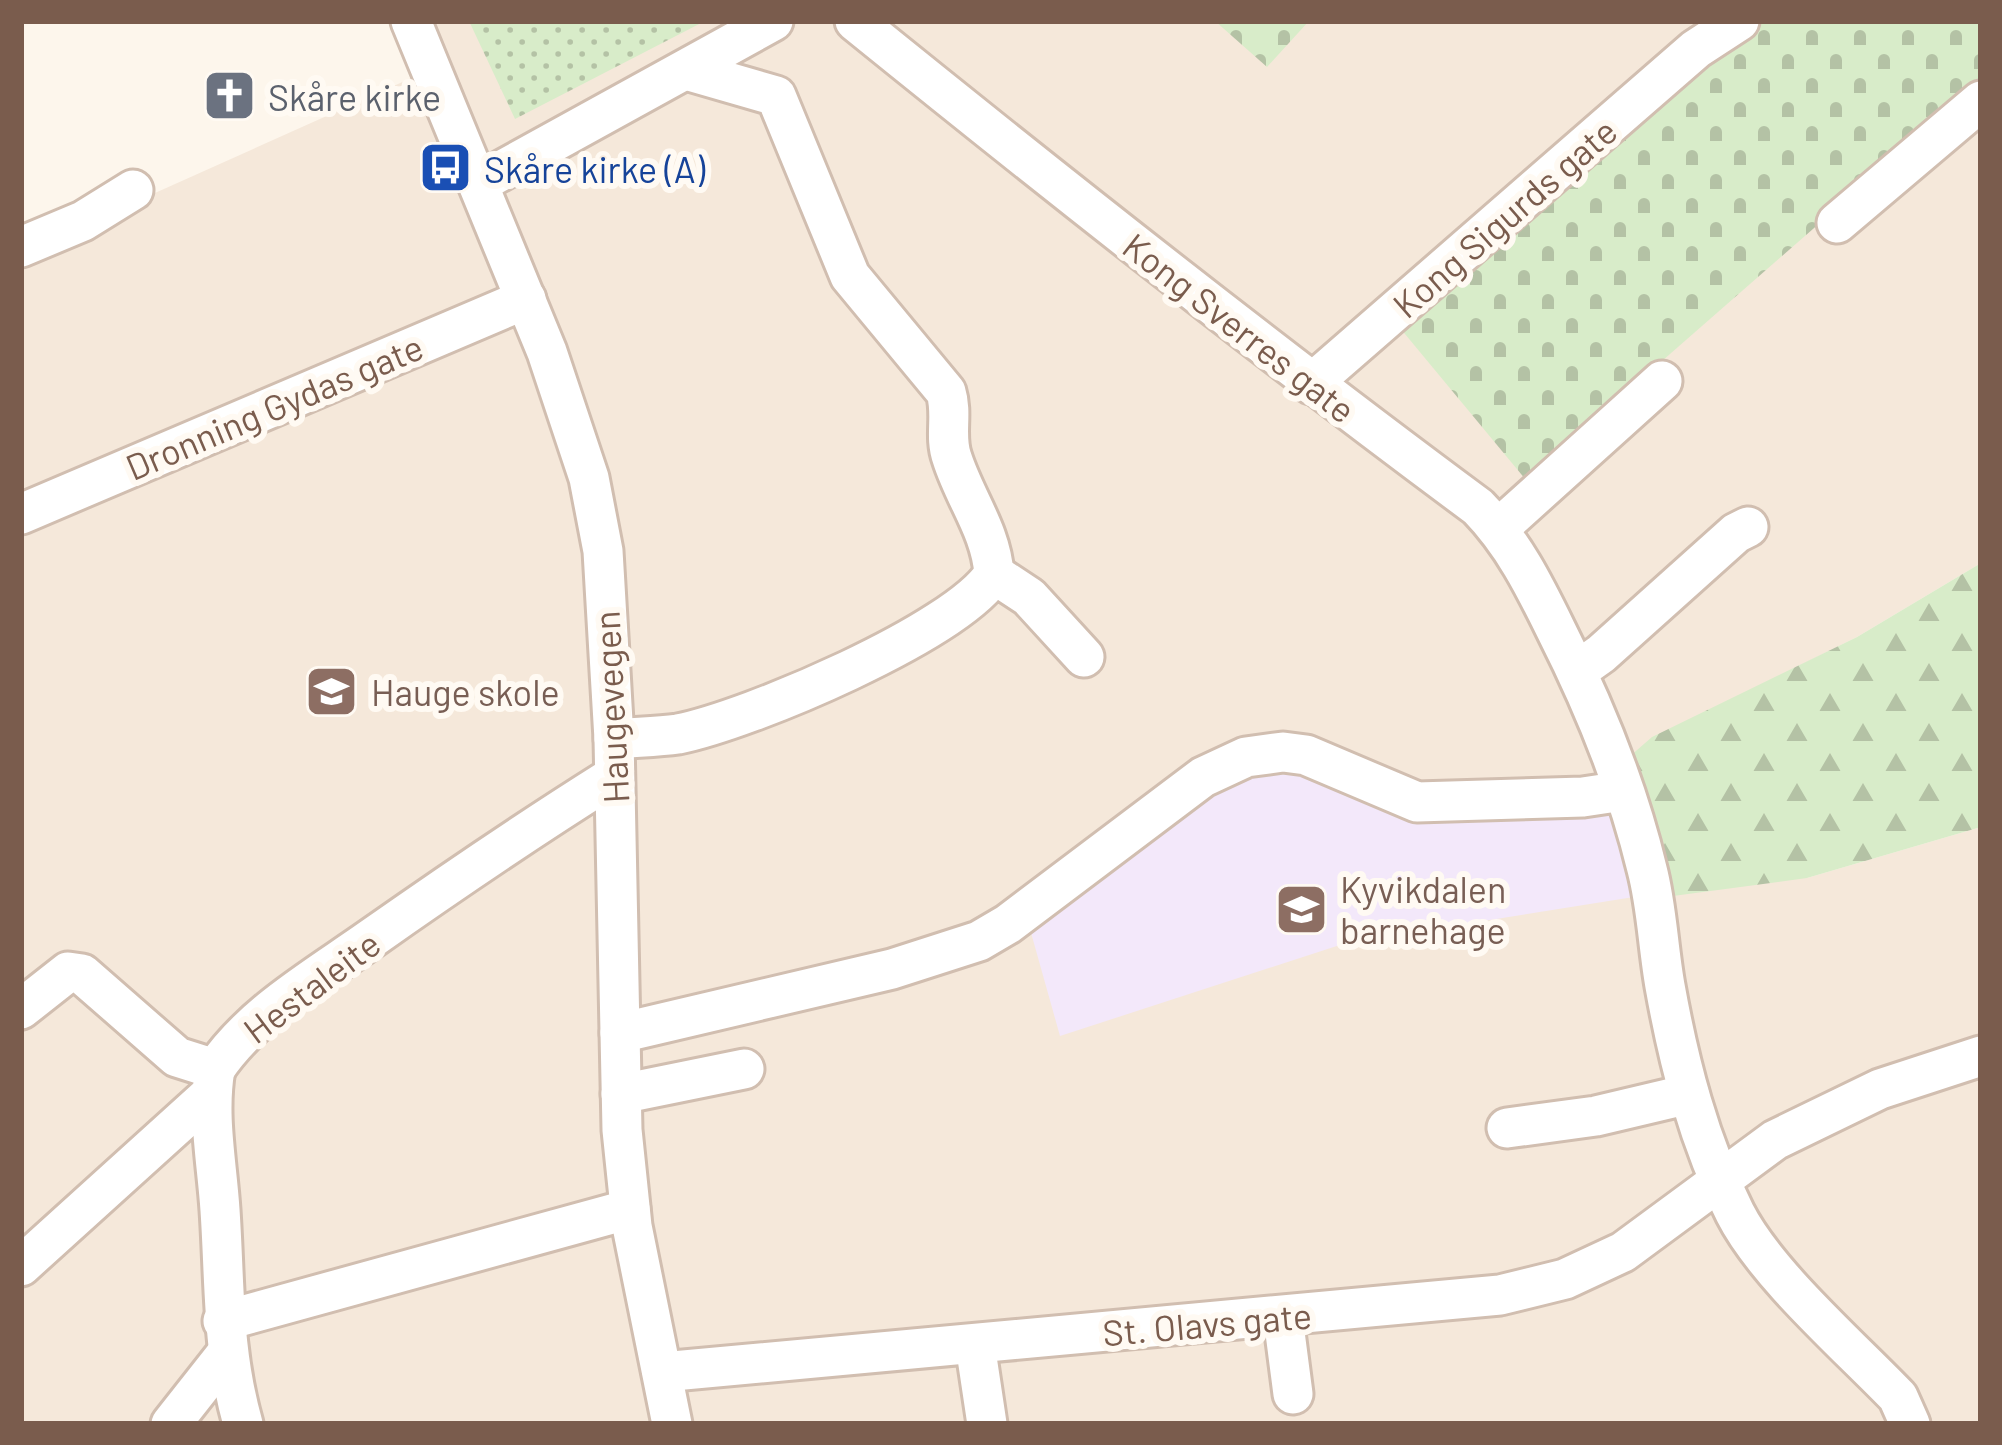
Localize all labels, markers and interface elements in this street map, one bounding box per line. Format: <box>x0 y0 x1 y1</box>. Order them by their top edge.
church icon: Skåre kirke <box>201 68 257 124</box>
place label: Skåre kirke <box>268 75 441 118</box>
street label: Kong Sigurds gate <box>1383 108 1625 326</box>
bus stop icon: Skåre kirke (A) <box>417 140 473 196</box>
place label: Skåre kirke (A) <box>484 147 706 190</box>
street label: Kong Sverres gate <box>1116 223 1364 431</box>
street label: Dronning Gydas gate <box>119 324 429 488</box>
street label: Haugevegen <box>583 610 637 804</box>
school or university icon: Hauge skole <box>304 663 360 719</box>
place label: Hauge skole <box>371 670 560 713</box>
place label: Kyvikdalen barnehage <box>1340 867 1506 951</box>
school or university icon: Kyvikdalen barnehage <box>1273 881 1329 937</box>
street label: Hestaleite <box>234 921 388 1051</box>
street label: St. Olavs gate <box>1101 1292 1313 1354</box>

